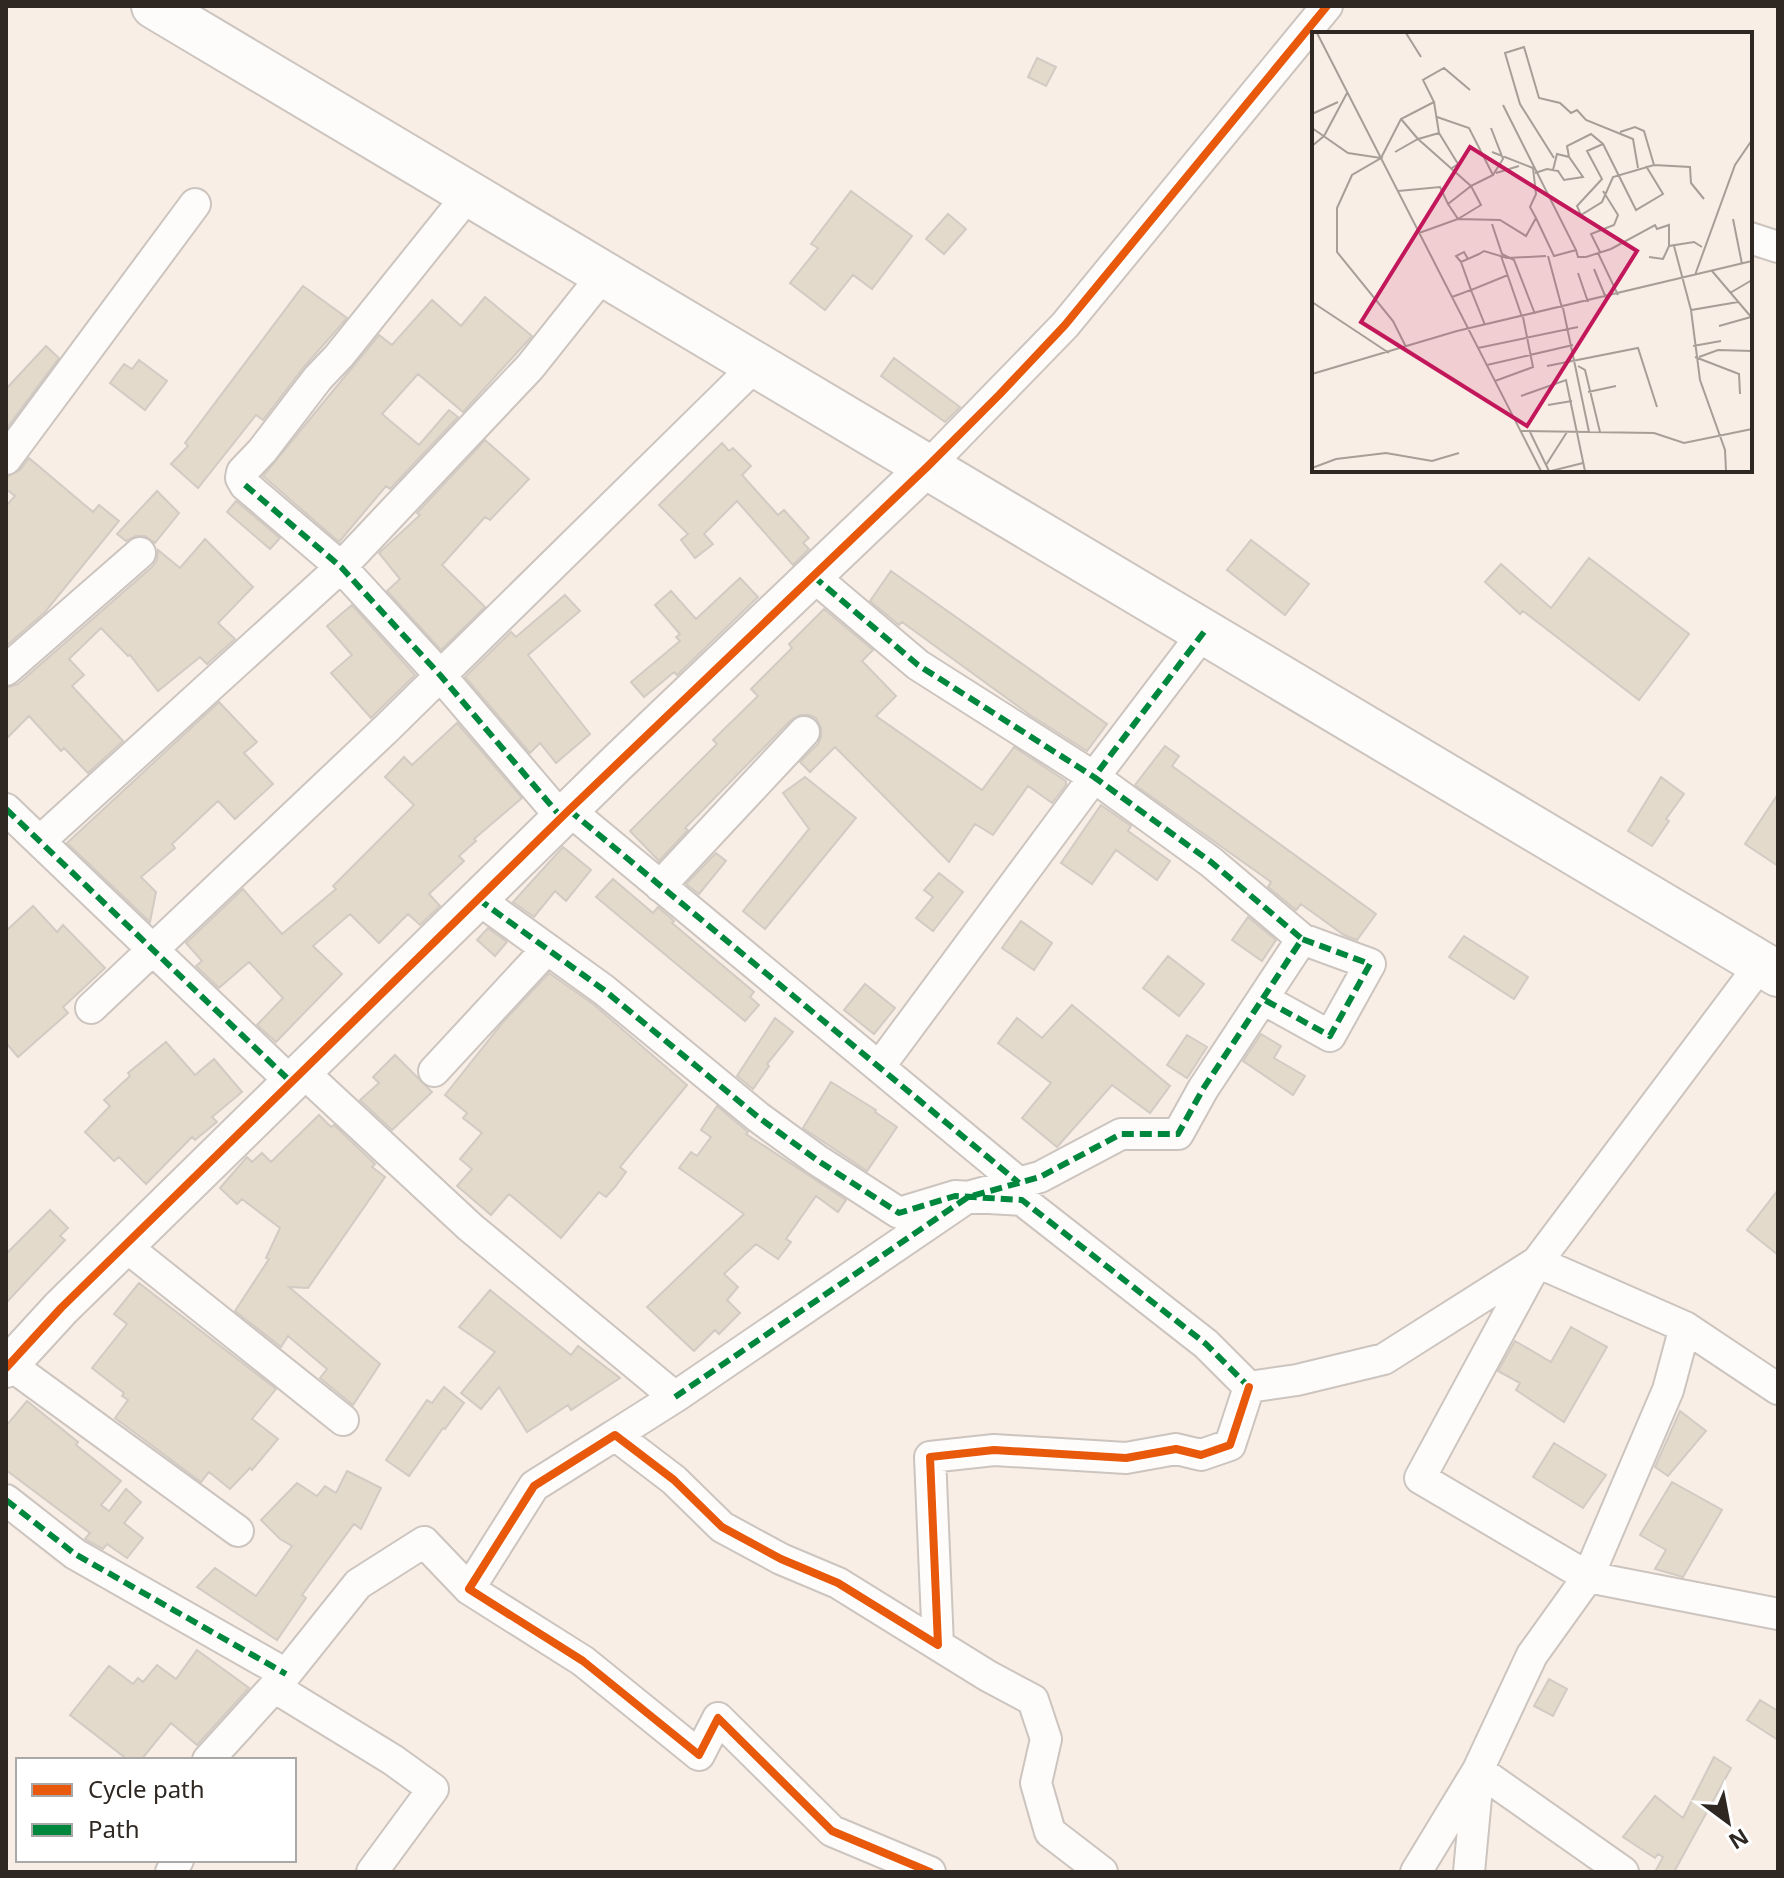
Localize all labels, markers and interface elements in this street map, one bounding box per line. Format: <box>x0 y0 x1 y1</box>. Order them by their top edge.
inset map <box>1312 32 1752 472</box>
legend <box>16 1758 296 1862</box>
text: Cycle path <box>88 1772 205 1805</box>
north arrow <box>1688 1782 1768 1862</box>
text: Path <box>88 1812 139 1845</box>
text: N <box>1724 1822 1755 1857</box>

